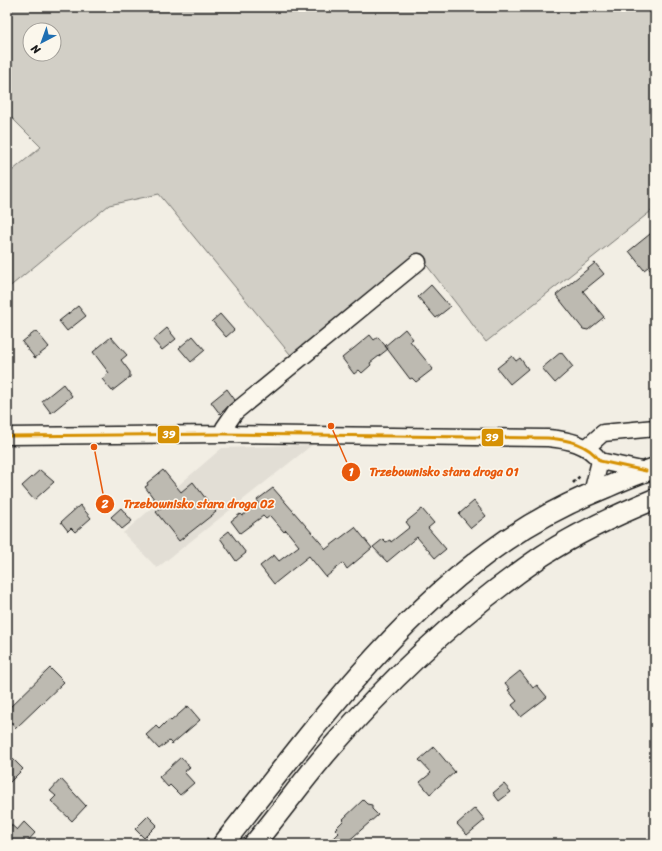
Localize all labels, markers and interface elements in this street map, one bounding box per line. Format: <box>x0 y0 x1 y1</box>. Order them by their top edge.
north arrow <box>22 22 62 62</box>
text: N <box>26 39 46 59</box>
line badge: 39 <box>157 425 180 444</box>
text: 39 <box>162 425 176 444</box>
line badge: 39 <box>481 428 504 447</box>
text: 39 <box>485 428 499 447</box>
callout: Trzebownisko stara droga 01 <box>341 460 527 484</box>
text: 1 <box>348 461 354 483</box>
text: Trzebownisko stara droga 01 <box>369 461 519 483</box>
callout: Trzebownisko stara droga 02 <box>95 492 282 516</box>
text: 2 <box>101 493 109 515</box>
text: Trzebownisko stara droga 02 <box>124 493 275 515</box>

